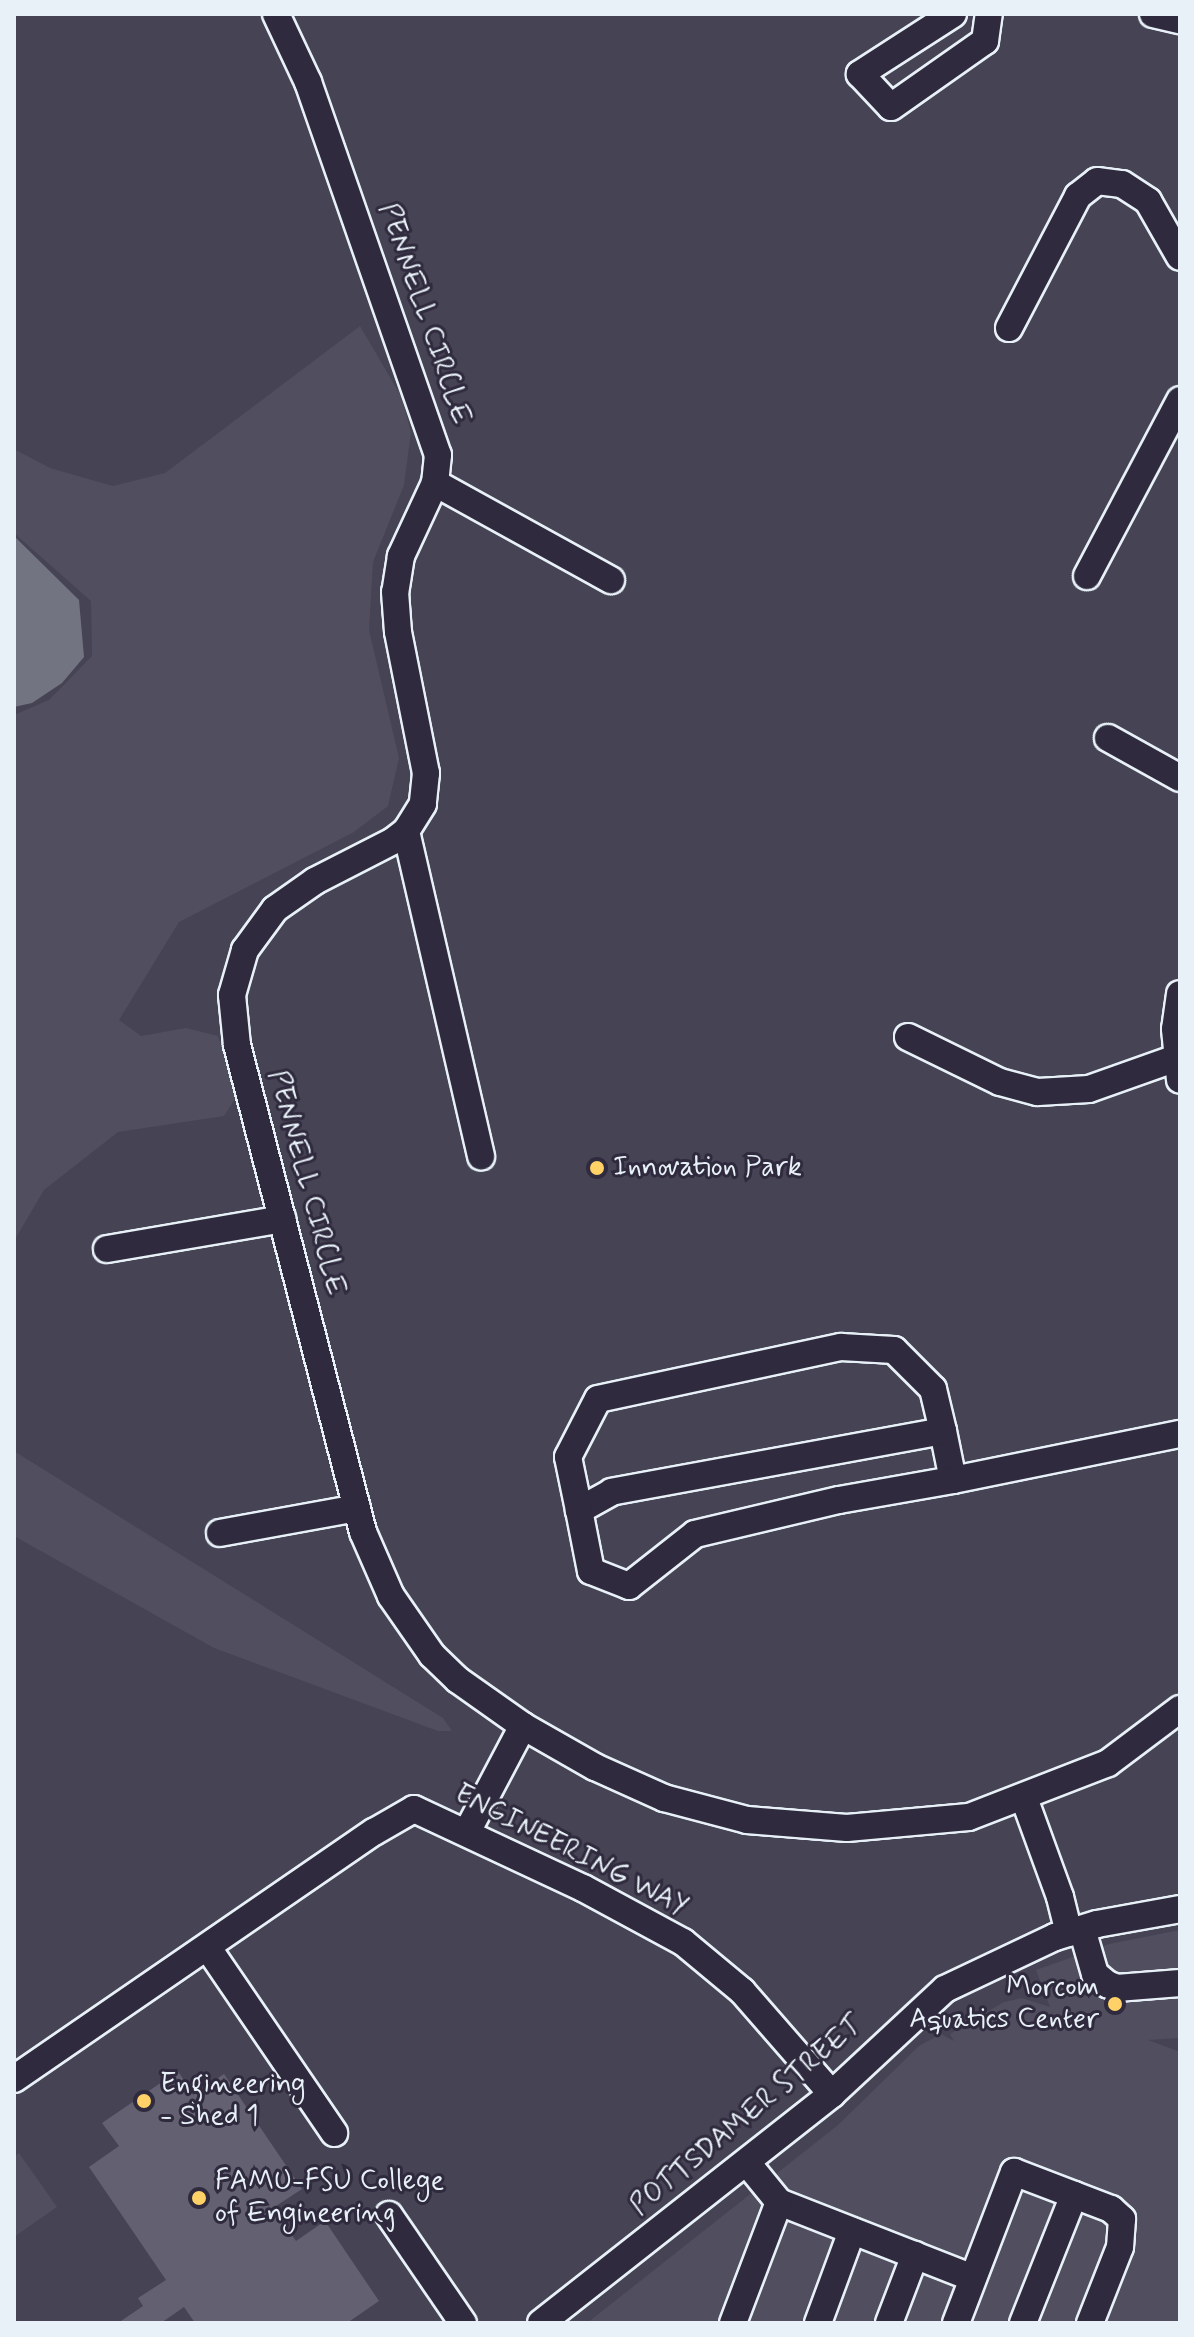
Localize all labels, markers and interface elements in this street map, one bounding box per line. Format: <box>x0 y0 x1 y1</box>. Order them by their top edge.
street label: PENNELL CIRCLE <box>370 197 478 431</box>
street label: PENNELL CIRCLE <box>259 1065 353 1301</box>
place label: Innovation Park <box>613 1151 800 1185</box>
marker: Innovation Park <box>588 1159 606 1177</box>
street label: ENGINEERING WAY <box>449 1778 693 1924</box>
place label: Morcom Aquatics Center <box>904 1971 1099 2037</box>
marker: Morcom Aquatics Center <box>1106 1995 1124 2013</box>
street label: POTTSDAMER STREET <box>623 2008 871 2224</box>
place label: Engineering - Shed 1 <box>160 2068 305 2134</box>
marker: Engineering - Shed 1 <box>135 2092 153 2110</box>
place label: FAMU-FSU College of Engineering <box>215 2165 443 2231</box>
marker: FAMU-FSU College of Engineering <box>190 2189 208 2207</box>

